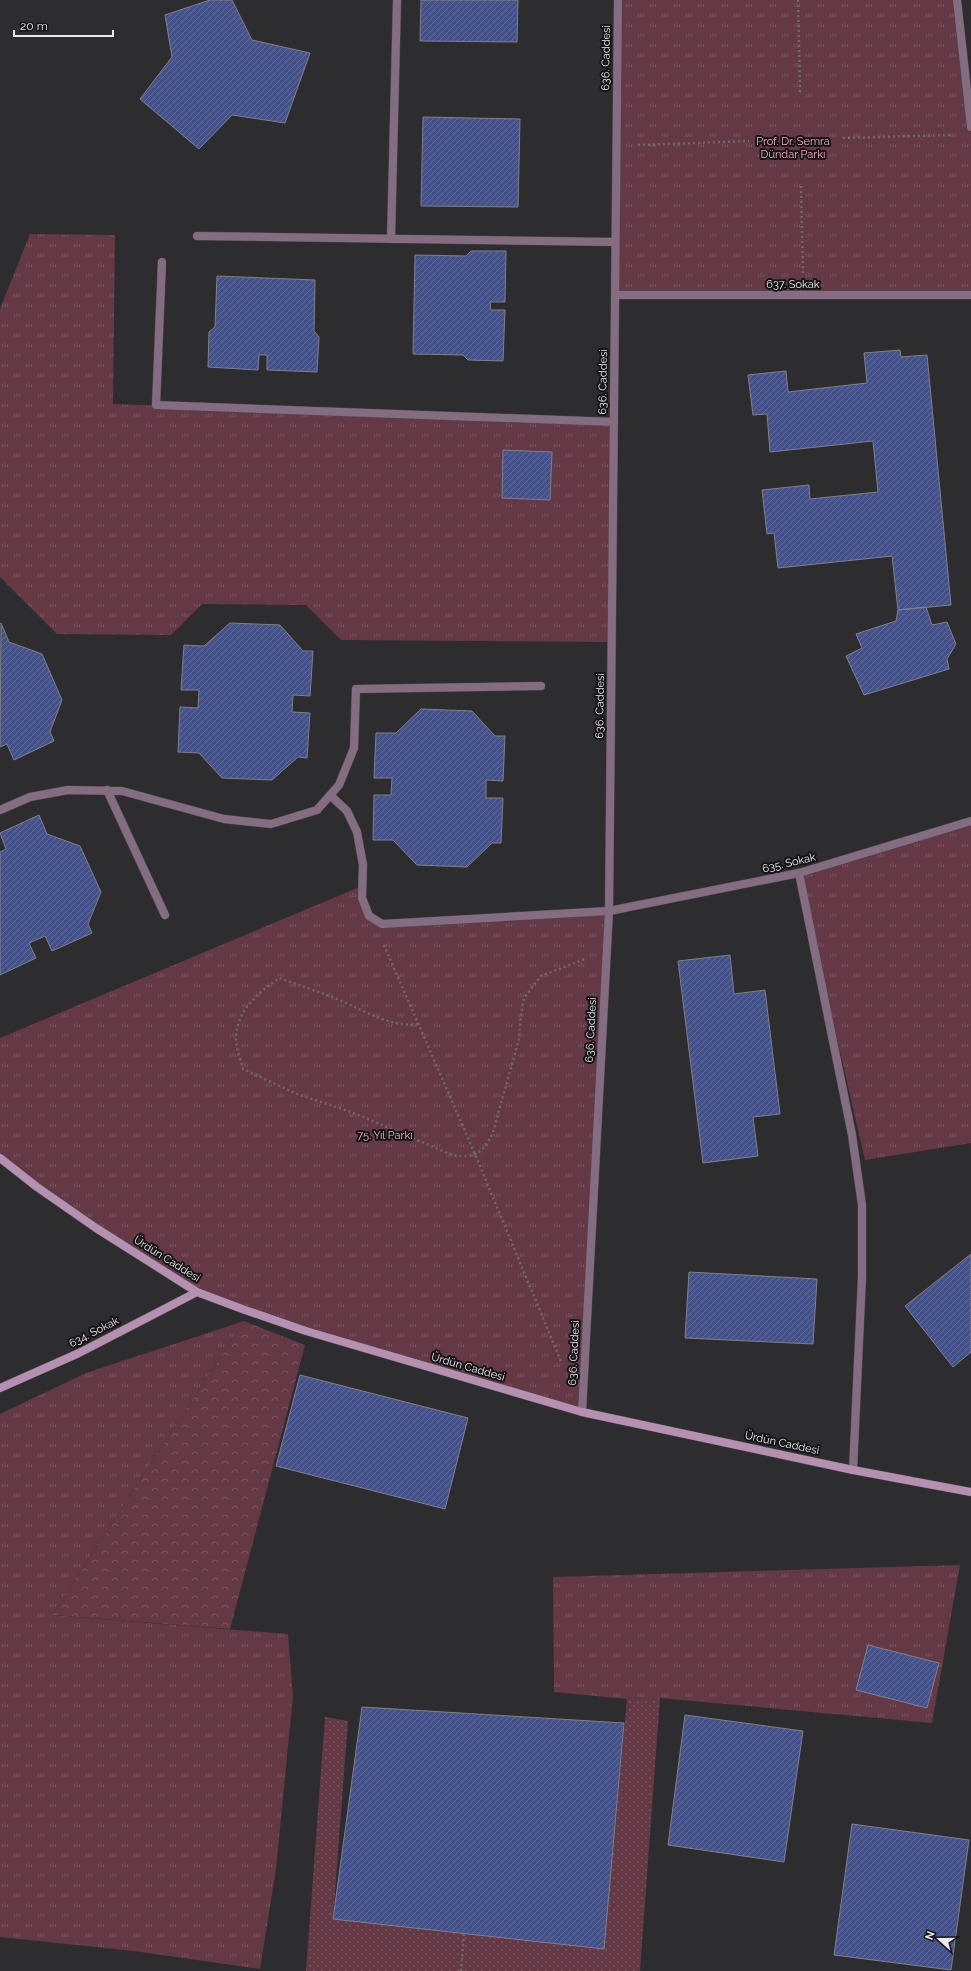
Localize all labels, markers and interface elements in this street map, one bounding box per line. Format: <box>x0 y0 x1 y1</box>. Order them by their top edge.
scale bar <box>14 12 113 38</box>
text: 20 m <box>20 19 48 33</box>
street label: 636. Caddesi <box>599 25 613 91</box>
park label: Prof. Dr. Semra Dündar Parkı <box>756 135 830 161</box>
street label: 637. Sokak <box>766 278 820 291</box>
street label: 636. Caddesi <box>596 349 610 415</box>
street label: 636. Caddesi <box>593 673 607 739</box>
street label: 635. Sokak <box>761 851 817 875</box>
street label: 636. Caddesi <box>583 997 599 1063</box>
park label: 75. Yıl Parkı <box>357 1129 413 1142</box>
street label: Ürdün Caddesi <box>131 1233 203 1285</box>
street label: 634. Sokak <box>67 1314 121 1350</box>
street label: 636. Caddesi <box>566 1320 582 1386</box>
street label: Ürdün Caddesi <box>430 1350 506 1384</box>
street label: Ürdün Caddesi <box>744 1429 820 1457</box>
north arrow <box>919 1919 959 1959</box>
text: N <box>923 1929 938 1942</box>

